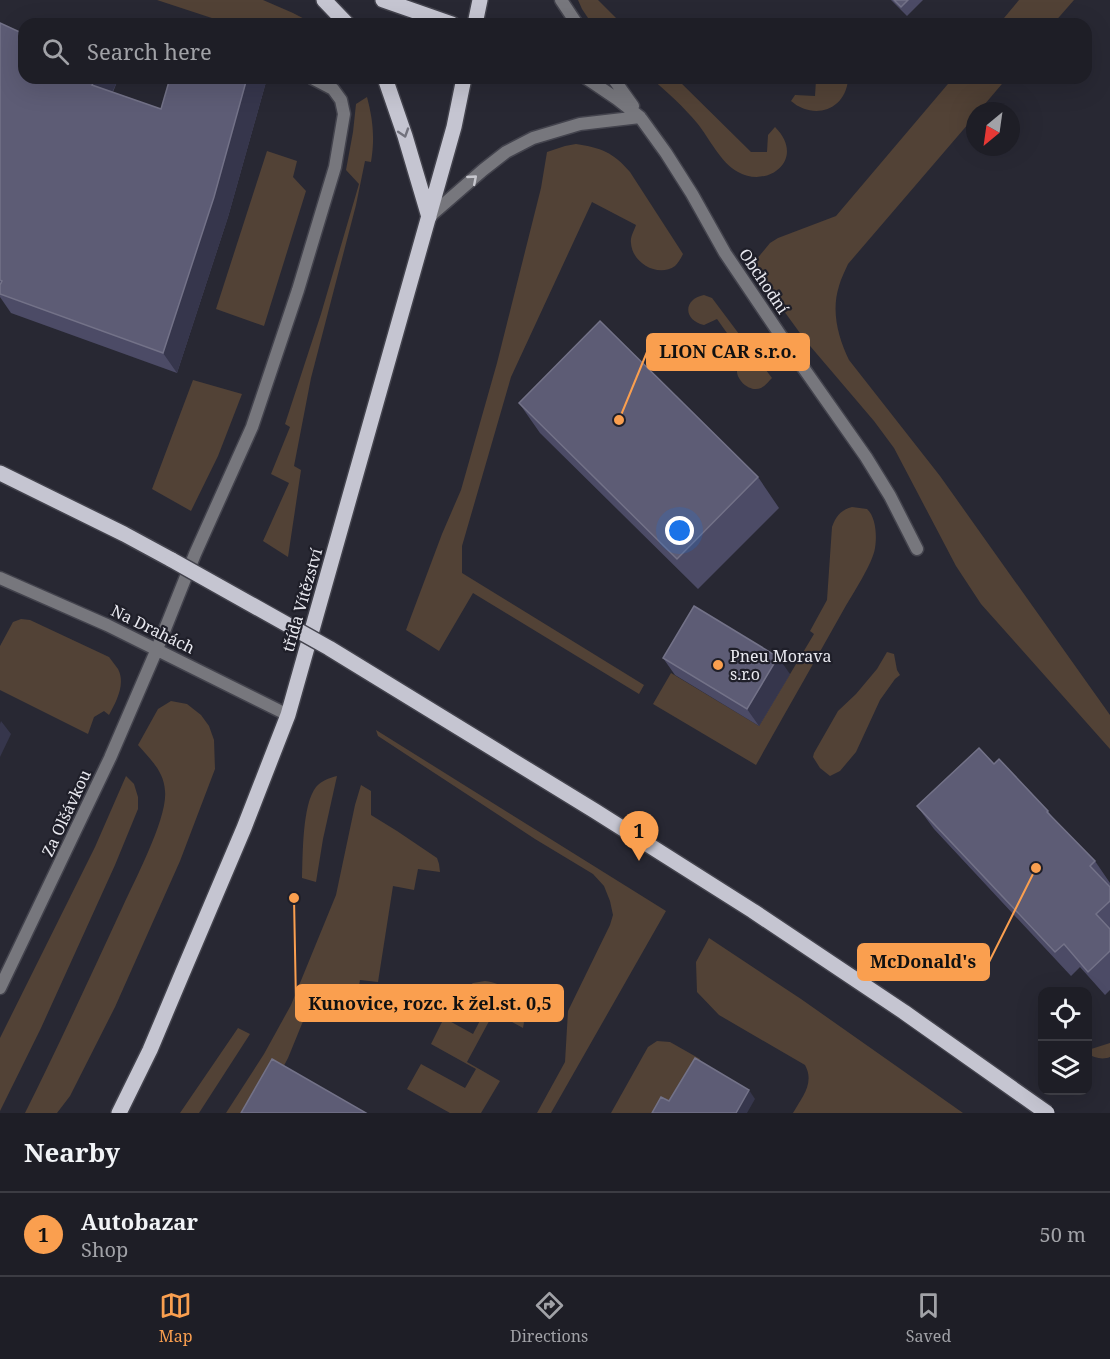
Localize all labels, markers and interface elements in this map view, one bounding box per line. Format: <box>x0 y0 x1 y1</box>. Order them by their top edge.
search box <box>18 18 1092 84</box>
icon: search <box>39 35 72 68</box>
text: Search here <box>87 36 212 66</box>
north arrow <box>966 102 1020 156</box>
one-way arrow <box>396 127 409 138</box>
one-way arrow <box>466 175 477 186</box>
street label: Obchodní <box>734 244 794 318</box>
callout: LION CAR s.r.o. <box>647 334 809 370</box>
text: LION CAR s.r.o. <box>659 339 797 363</box>
your location <box>665 516 694 545</box>
street label: třída Vítězství <box>277 546 327 654</box>
street label: Na Drahách <box>108 599 198 659</box>
place label: Pneu Morava s.r.o <box>730 645 832 685</box>
marker: Pneu Morava s.r.o <box>711 658 725 672</box>
street label: Za Olšávkou <box>36 766 96 860</box>
pin: 1 <box>620 812 658 861</box>
callout: McDonald's <box>858 944 989 980</box>
text: McDonald's <box>870 949 976 973</box>
callout: Kunovice, rozc. k žel.st. 0,5 <box>296 985 563 1021</box>
map controls <box>1038 987 1092 1095</box>
button: locate <box>1038 987 1092 1041</box>
text: Kunovice, rozc. k žel.st. 0,5 <box>308 991 552 1015</box>
button: layers <box>1038 1041 1092 1095</box>
text: Nearby <box>24 1134 120 1170</box>
text: Autobazar <box>81 1206 198 1236</box>
text: 1 <box>38 1221 49 1248</box>
text: 50 m <box>1040 1221 1086 1248</box>
text: Shop <box>81 1236 128 1263</box>
tab: Map <box>159 1289 193 1347</box>
tab: Directions <box>510 1289 588 1347</box>
tab: Saved <box>906 1289 951 1347</box>

